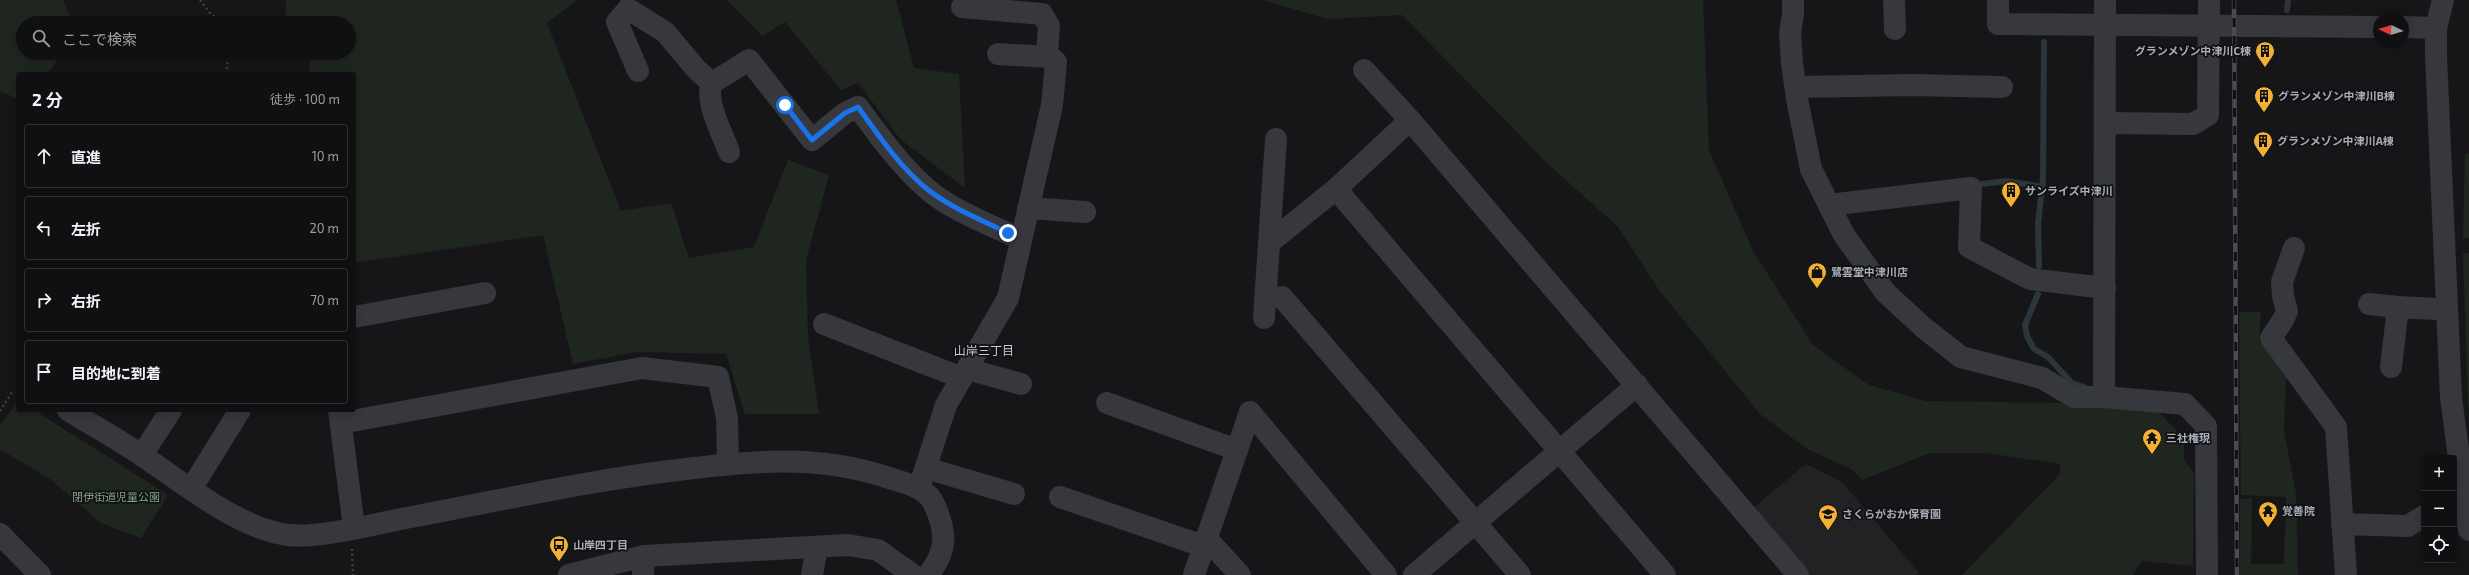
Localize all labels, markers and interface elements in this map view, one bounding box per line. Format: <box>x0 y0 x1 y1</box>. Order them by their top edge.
north arrow <box>2373 12 2409 48</box>
search box <box>16 16 356 60</box>
icon: search <box>30 27 52 49</box>
text: ここで検索 <box>62 30 137 48</box>
building icon: グランメゾン中津川C棟 <box>2254 40 2276 68</box>
place label: グランメゾン中津川C棟 <box>2135 44 2251 57</box>
building icon: グランメゾン中津川B棟 <box>2253 85 2275 113</box>
text: 2 分 <box>32 89 63 109</box>
place label: グランメゾン中津川B棟 <box>2278 89 2395 102</box>
text: 徒歩 · 100 m <box>270 91 340 107</box>
route start <box>776 96 794 114</box>
building icon: グランメゾン中津川A棟 <box>2252 130 2274 158</box>
place label: グランメゾン中津川A棟 <box>2277 134 2394 147</box>
icon: ahead <box>33 145 55 167</box>
text: 直進 <box>71 148 101 166</box>
text: 10 m <box>312 148 339 164</box>
building icon: サンライズ中津川 <box>2000 180 2022 208</box>
place label: サンライズ中津川 <box>2025 184 2113 197</box>
icon: left <box>33 217 55 239</box>
text: 左折 <box>71 220 101 238</box>
text: 20 m <box>310 220 339 236</box>
route end <box>999 224 1017 242</box>
shop icon: 鷺雲堂中津川店 <box>1806 261 1828 289</box>
place label: 鷺雲堂中津川店 <box>1831 265 1908 278</box>
icon: right <box>33 289 55 311</box>
text: 右折 <box>71 292 101 310</box>
text: 70 m <box>310 292 339 308</box>
district label: 山岸三丁目 <box>954 343 1014 357</box>
icon: arrive <box>33 361 55 383</box>
text: 目的地に到着 <box>71 364 161 382</box>
temple icon: 三社権現 <box>2141 427 2163 455</box>
place label: 三社権現 <box>2166 431 2210 444</box>
map controls <box>2421 455 2457 563</box>
button: + <box>2421 455 2457 491</box>
park label: 閉伊街道児童公園 <box>72 490 160 503</box>
button: − <box>2421 491 2457 527</box>
temple icon: 覚善院 <box>2257 500 2279 528</box>
school or university icon: さくらがおか保育園 <box>1817 503 1839 531</box>
place label: 覚善院 <box>2282 504 2315 517</box>
place label: さくらがおか保育園 <box>1842 507 1941 520</box>
button: locate <box>2421 527 2457 563</box>
bus stop icon: 山岸四丁目 <box>548 534 570 562</box>
place label: 山岸四丁目 <box>573 538 628 551</box>

